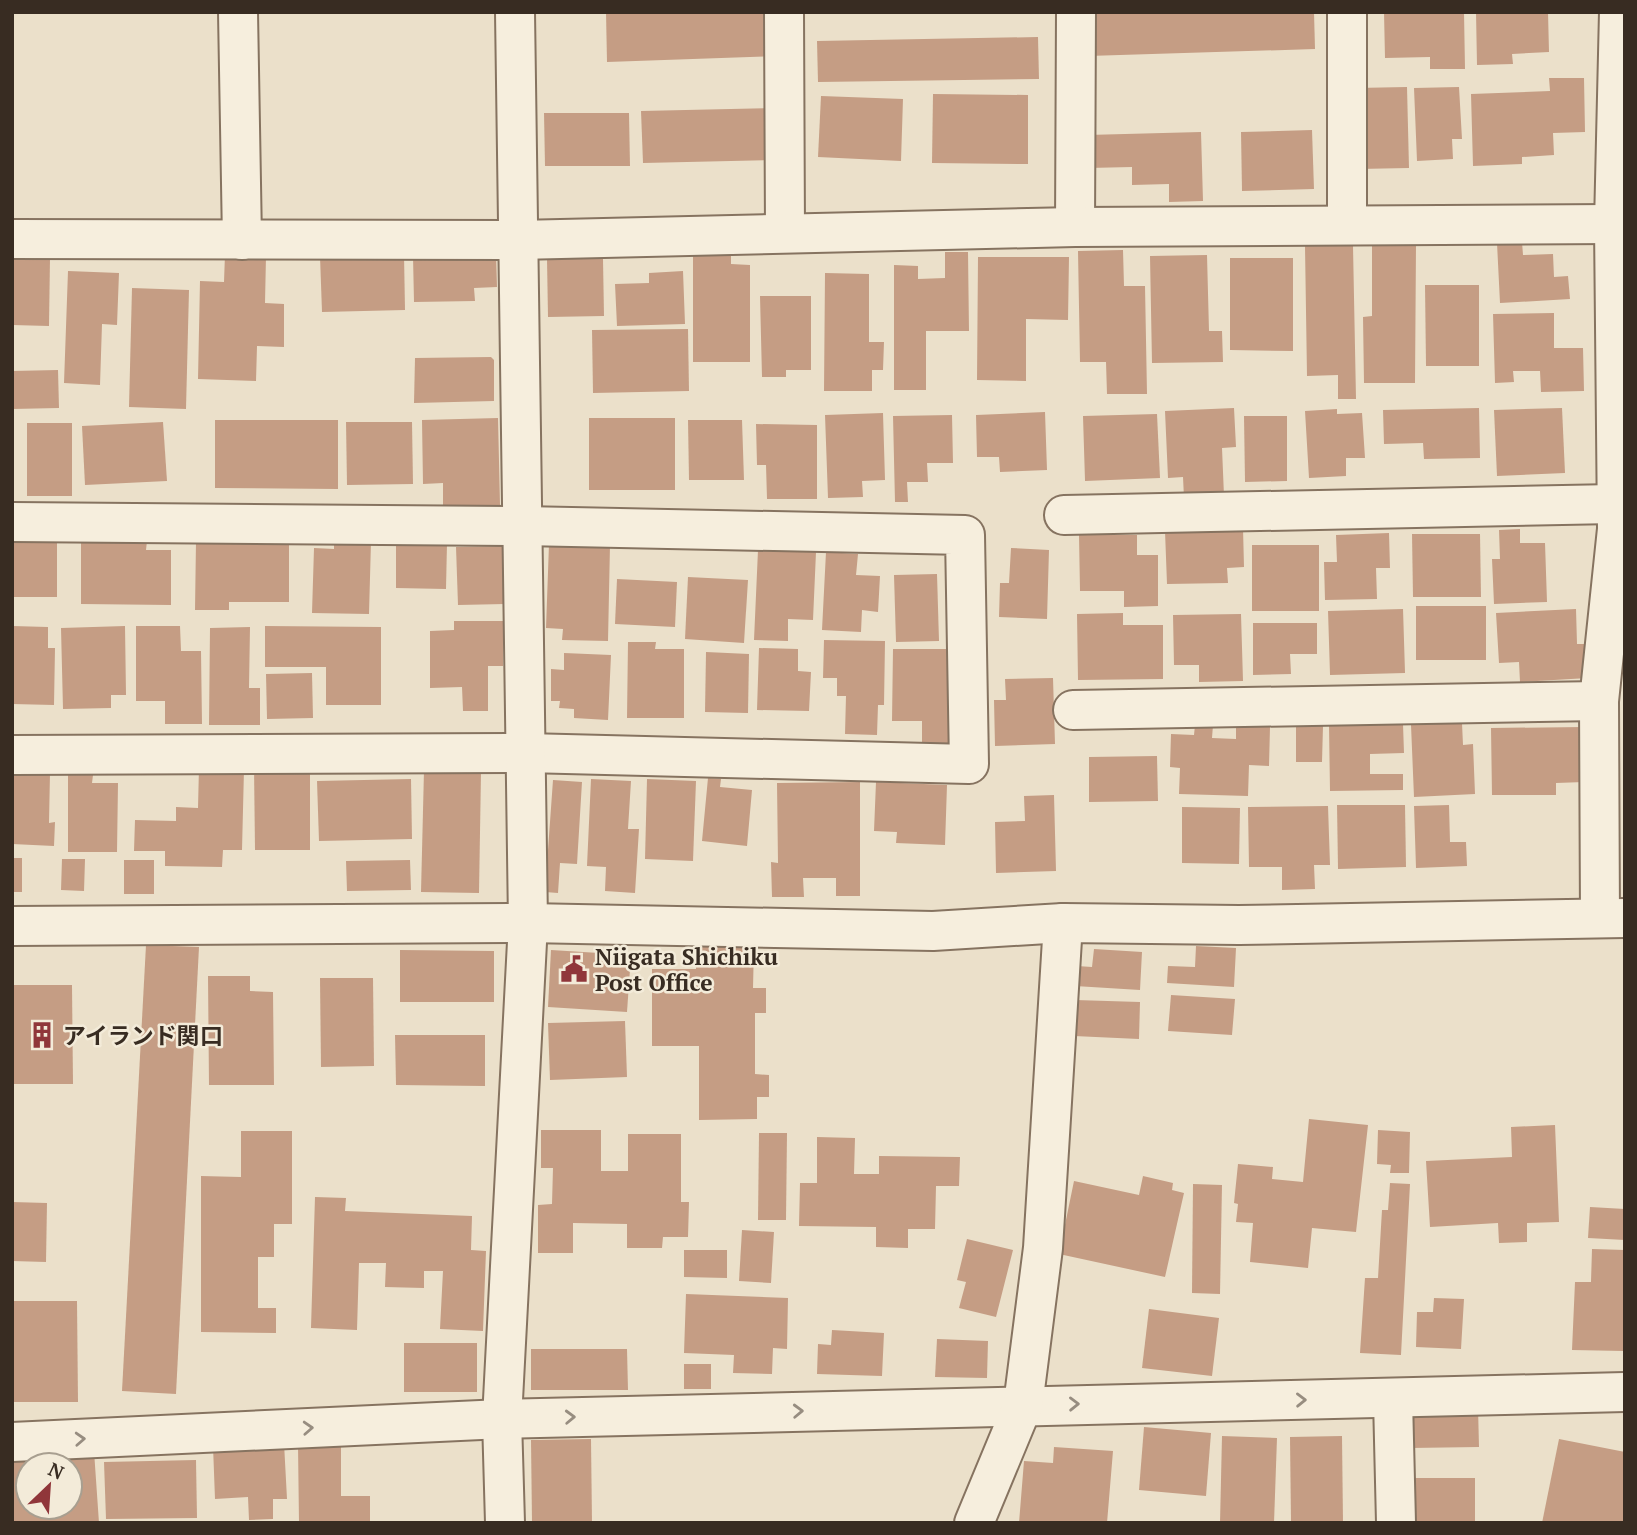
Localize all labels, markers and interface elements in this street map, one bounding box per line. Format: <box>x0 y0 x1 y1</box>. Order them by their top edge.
place label: Niigata Shichiku Post Office <box>595 941 778 998</box>
public building icon: Niigata Shichiku Post Office <box>559 954 589 984</box>
building icon: アイランド関口 <box>27 1020 57 1050</box>
place label: アイランド関口 <box>63 1020 223 1051</box>
one-way arrow <box>1296 1393 1307 1408</box>
one-way arrow <box>1069 1397 1080 1412</box>
one-way arrow <box>792 1404 803 1419</box>
one-way arrow <box>565 1410 576 1425</box>
one-way arrow <box>302 1421 313 1436</box>
one-way arrow <box>75 1431 86 1446</box>
north arrow <box>14 1451 84 1521</box>
text: N <box>45 1456 69 1485</box>

